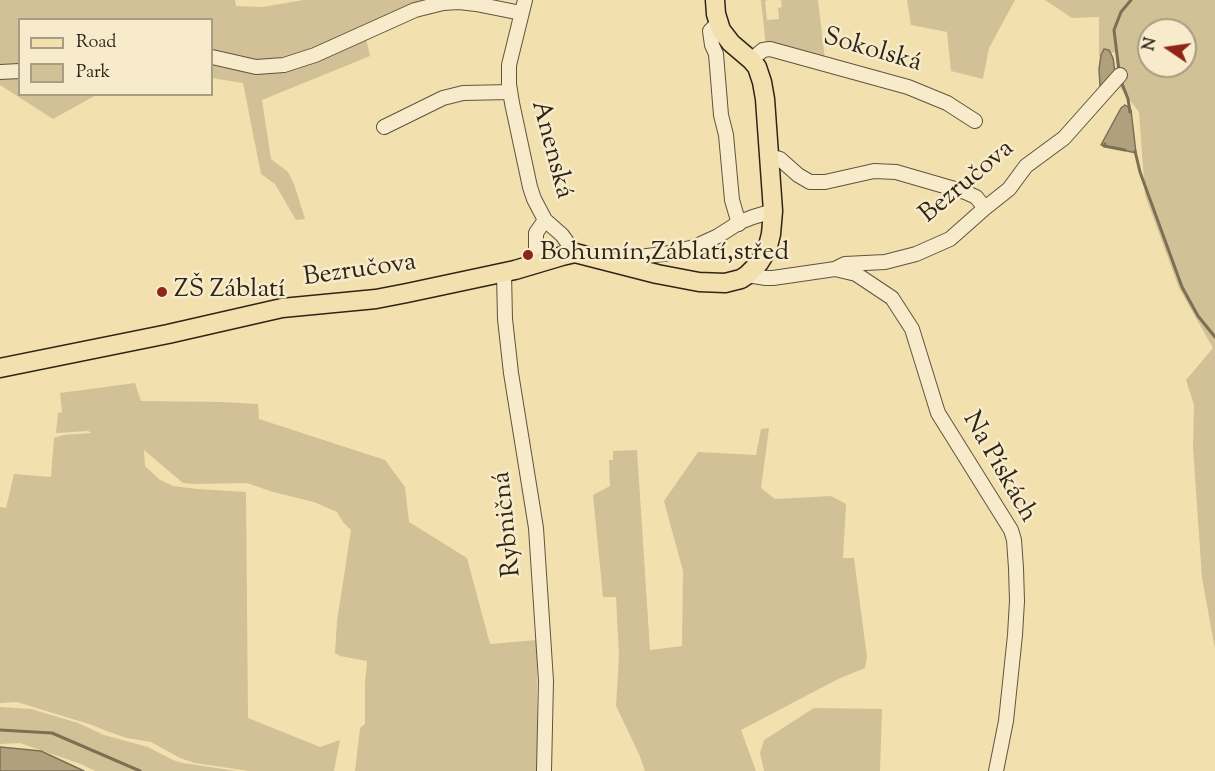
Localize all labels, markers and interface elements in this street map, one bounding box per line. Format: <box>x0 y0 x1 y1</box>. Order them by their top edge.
legend <box>18 18 213 96</box>
north arrow <box>1137 18 1197 78</box>
street label: Sokolská <box>819 23 925 81</box>
text: Road <box>76 30 116 56</box>
text: N <box>1138 35 1164 53</box>
text: Park <box>76 60 110 86</box>
street label: Anenská <box>522 98 578 202</box>
street label: Bezručova <box>914 134 1022 232</box>
place label: Bohumín,Záblatí,střed <box>540 239 789 271</box>
marker: Bohumín,Záblatí,střed <box>521 248 535 262</box>
street label: Bezručova <box>301 249 419 295</box>
place label: ZŠ Záblatí <box>174 276 285 308</box>
marker: ZŠ Záblatí <box>155 285 169 299</box>
street label: Na Pískách <box>954 407 1042 529</box>
street label: Rybničná <box>488 470 530 578</box>

